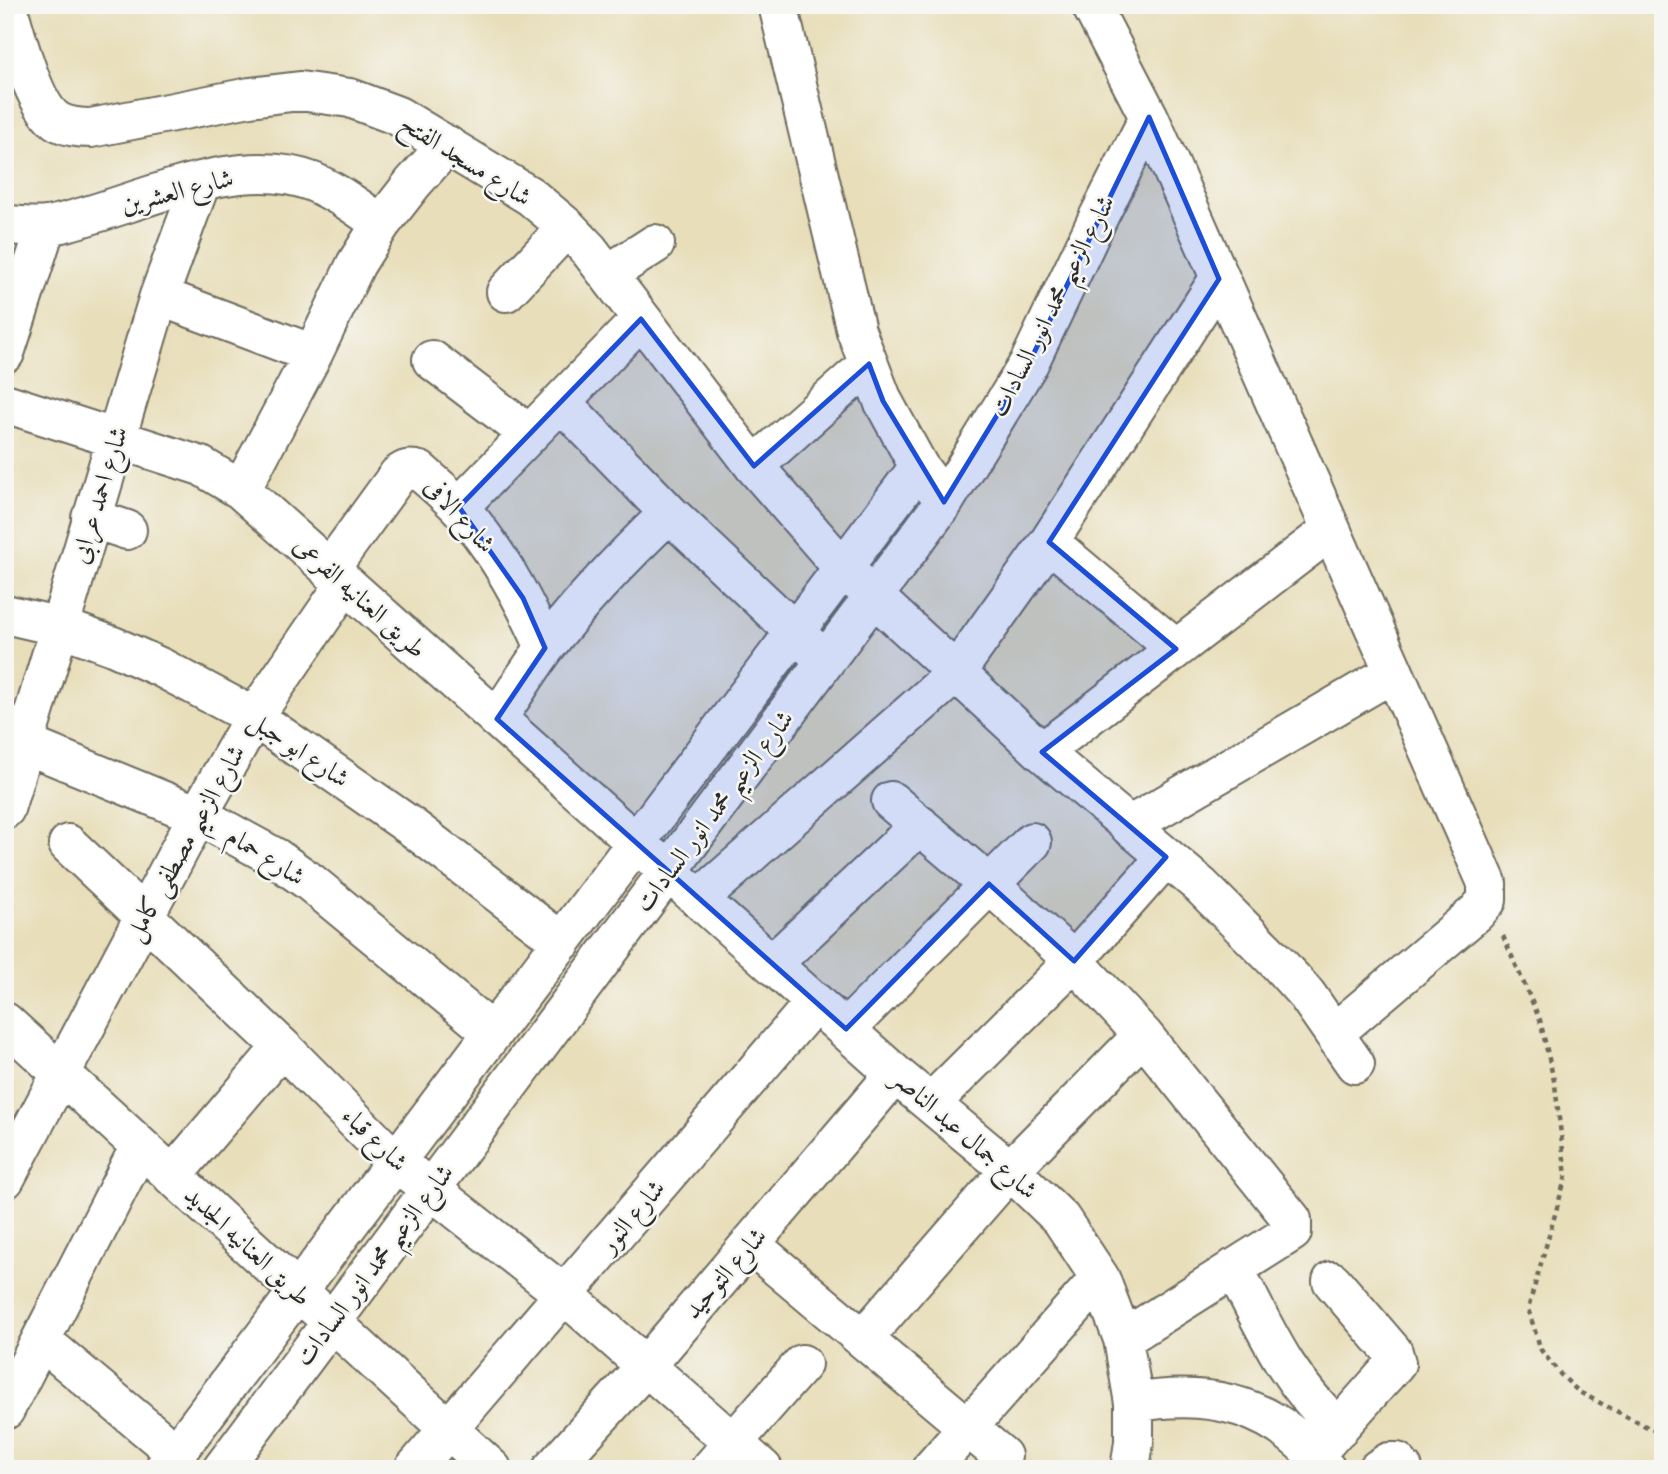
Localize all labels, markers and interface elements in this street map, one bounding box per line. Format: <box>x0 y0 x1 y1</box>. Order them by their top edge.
street label: شارع مسجد الفتح <box>390 106 539 220</box>
street label: شارع العشرين <box>117 160 238 226</box>
street label: شارع الزعيم محمد انور السادات <box>981 189 1130 427</box>
street label: شارع احمد عرابى <box>62 422 140 569</box>
street label: شارع الافى <box>414 469 504 563</box>
street label: طريق العنانيه الفرعى <box>286 528 434 666</box>
street label: شارع ابو جبل <box>239 702 357 799</box>
street label: شارع الزعيم محمد انور السادات <box>626 703 808 924</box>
street label: شارع الزعيم مصطفى كامل <box>116 738 261 952</box>
street label: شارع حمام <box>217 818 312 898</box>
street label: شارع جمال عبد الناصر <box>880 1059 1046 1210</box>
street label: شارع قباء <box>331 1099 416 1182</box>
street label: شارع الزعيم محمد انور السادات <box>286 1157 468 1378</box>
street label: شارع النور <box>589 1172 676 1265</box>
street label: طريق العنانيه الجديد <box>177 1178 319 1314</box>
street label: شارع التوحيد <box>675 1219 778 1329</box>

